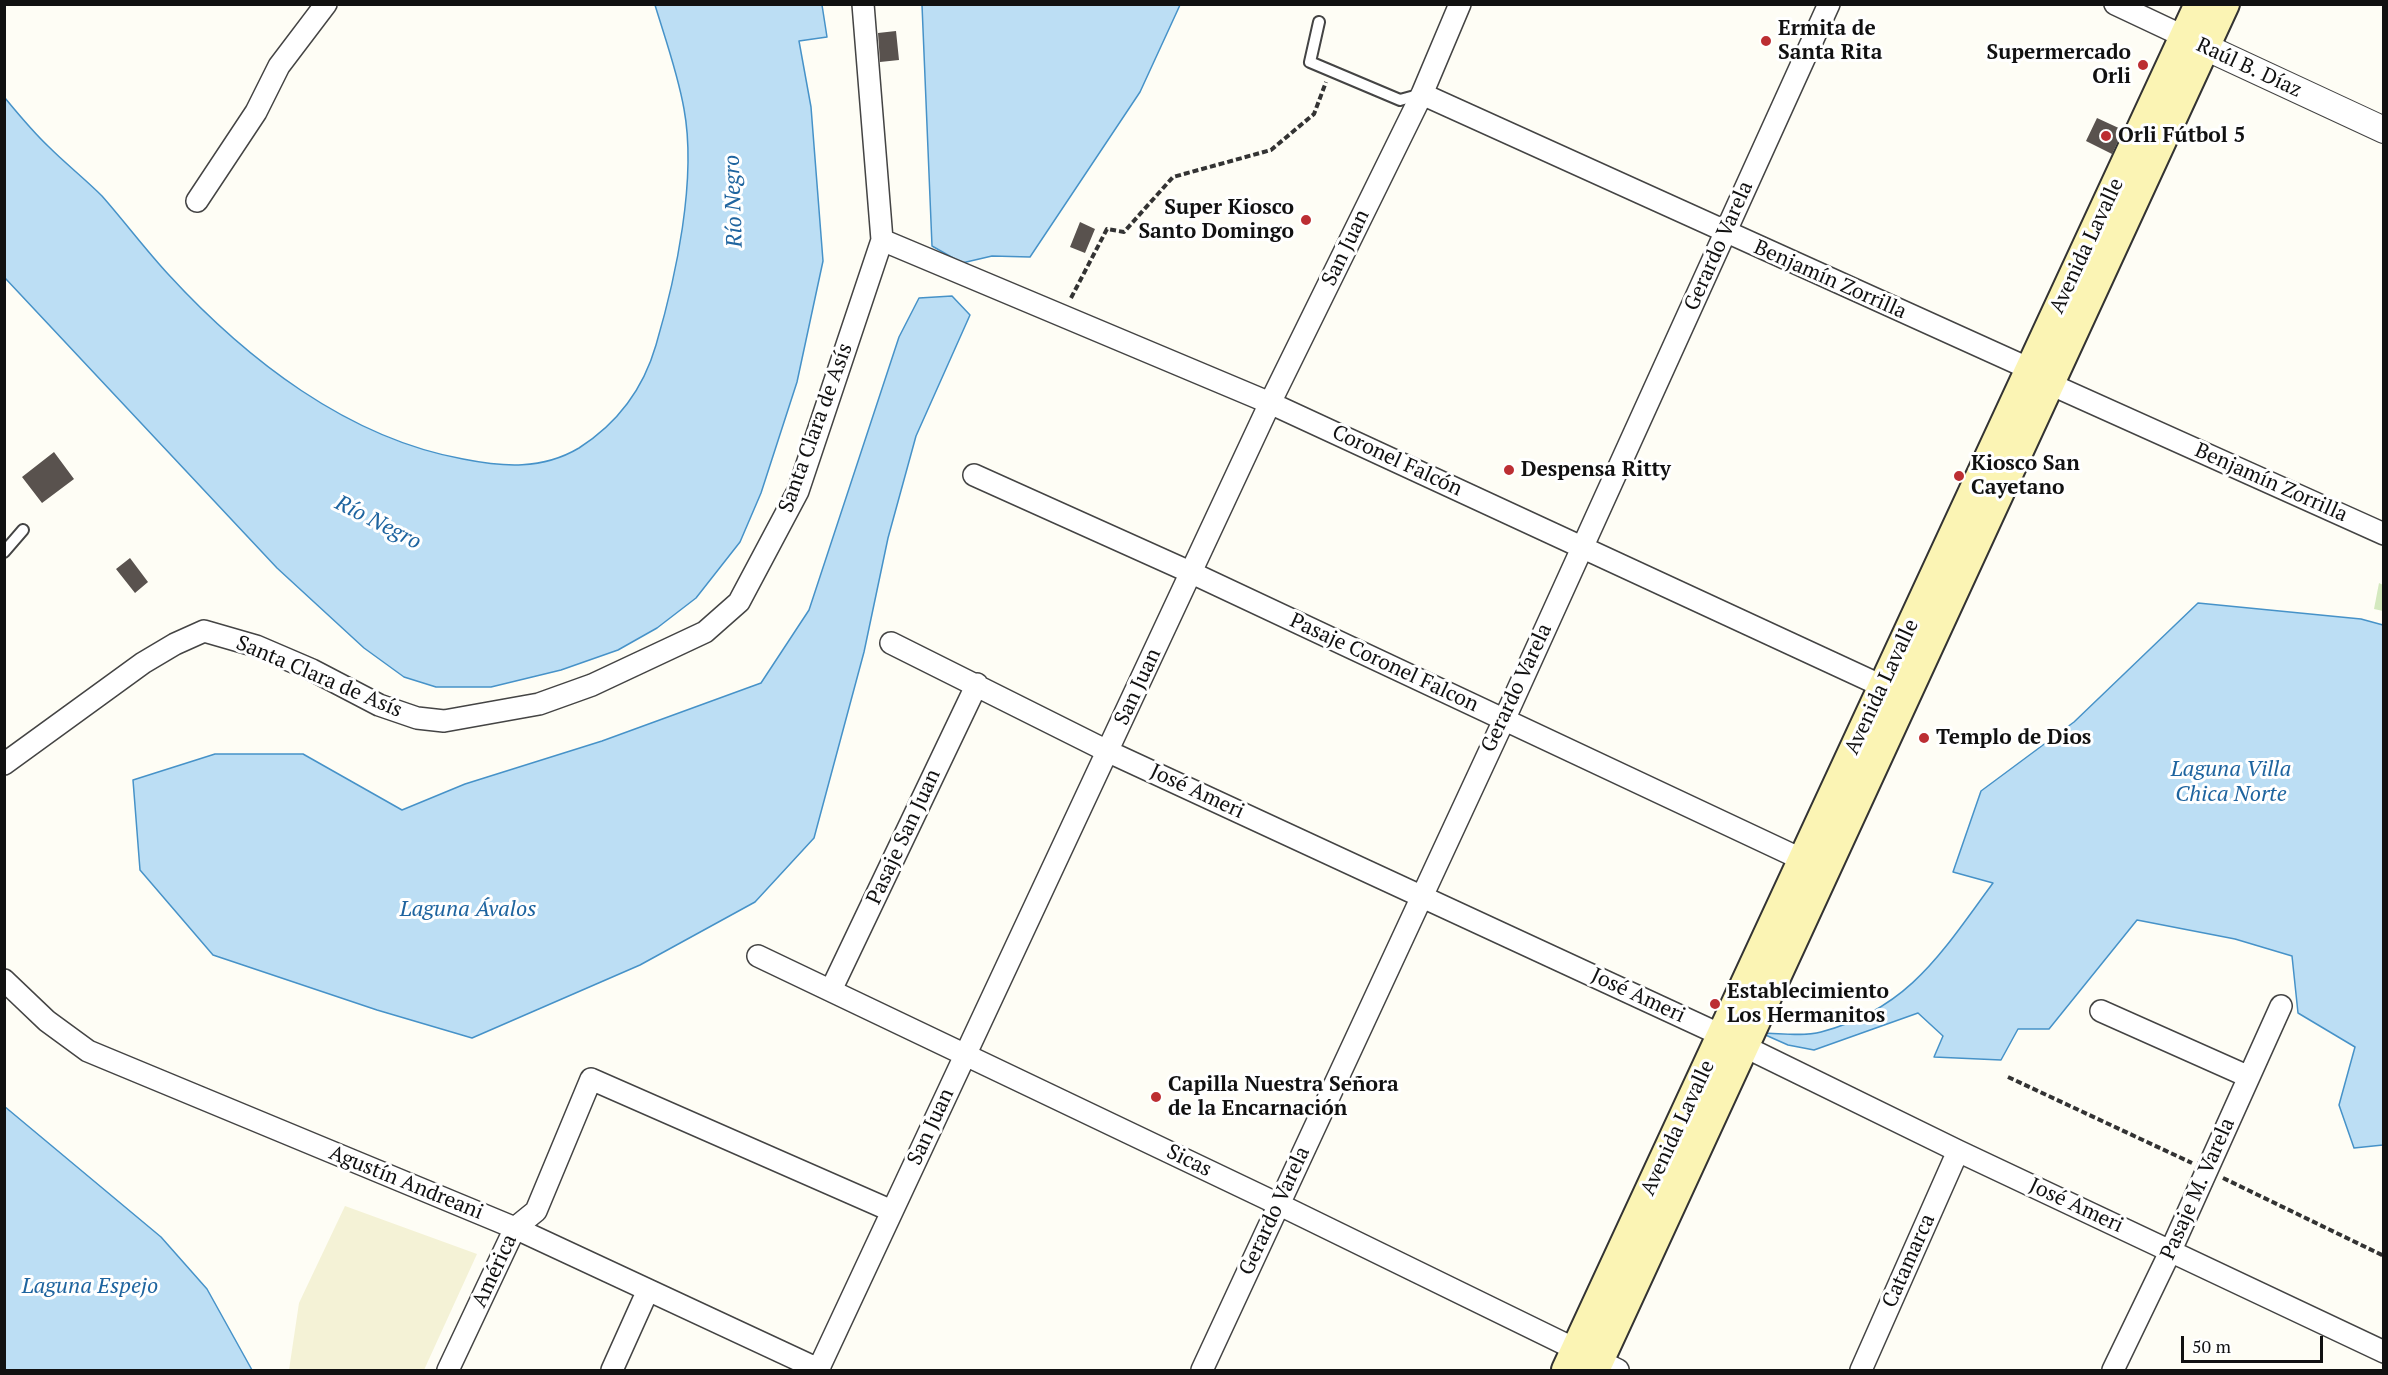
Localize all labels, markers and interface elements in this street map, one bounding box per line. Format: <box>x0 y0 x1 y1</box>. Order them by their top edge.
place label: Ermita de Santa Rita <box>1778 16 1882 66</box>
street label: Raúl B. Díaz <box>2192 33 2306 103</box>
marker: Ermita de Santa Rita <box>1759 34 1773 48</box>
place label: Supermercado Orli <box>1986 40 2131 90</box>
marker: Supermercado Orli <box>2136 58 2150 72</box>
place label: Orli Fútbol 5 <box>2118 123 2245 149</box>
marker: Orli Fútbol 5 <box>2099 129 2113 143</box>
water label: Río Negro <box>719 154 749 248</box>
street label: Avenida Lavalle <box>2045 174 2129 318</box>
street label: Gerardo Varela <box>1679 177 1759 315</box>
place label: Super Kiosco Santo Domingo <box>1138 195 1294 245</box>
street label: San Juan <box>1317 206 1375 290</box>
marker: Super Kiosco Santo Domingo <box>1299 213 1313 227</box>
street label: Benjamín Zorrilla <box>1750 235 1910 325</box>
street label: Santa Clara de Asís <box>774 340 858 516</box>
street label: Coronel Falcón <box>1328 420 1466 502</box>
street label: Benjamín Zorrilla <box>2191 438 2351 528</box>
place label: Kiosco San Cayetano <box>1971 451 2080 501</box>
place label: Despensa Ritty <box>1521 457 1671 483</box>
marker: Despensa Ritty <box>1502 463 1516 477</box>
marker: Kiosco San Cayetano <box>1952 469 1966 483</box>
water label: Río Negro <box>331 490 425 556</box>
street label: Pasaje Coronel Falcon <box>1286 608 1482 718</box>
street label: Avenida Lavalle <box>1840 615 1924 759</box>
street label: Gerardo Varela <box>1476 620 1558 756</box>
street label: Santa Clara de Asís <box>232 631 406 723</box>
street label: San Juan <box>1109 645 1167 729</box>
place label: Templo de Dios <box>1936 725 2091 751</box>
marker: Templo de Dios <box>1917 731 1931 745</box>
water label: Laguna Villa Chica Norte <box>2171 757 2291 808</box>
street label: José Ameri <box>1146 759 1248 825</box>
street label: Pasaje San Juan <box>862 765 946 909</box>
water label: Laguna Ávalos <box>400 897 536 923</box>
street label: José Ameri <box>1587 963 1689 1029</box>
place label: Establecimiento Los Hermanitos <box>1727 979 1889 1029</box>
marker: Establecimiento Los Hermanitos <box>1708 997 1722 1011</box>
street label: Avenida Lavalle <box>1636 1056 1720 1200</box>
place label: Capilla Nuestra Señora de la Encarnación <box>1168 1072 1399 1122</box>
street label: San Juan <box>902 1085 960 1169</box>
marker: Capilla Nuestra Señora de la Encarnación <box>1149 1090 1163 1104</box>
street label: Pasaje M. Varela <box>2155 1114 2241 1264</box>
street label: Sicas <box>1162 1139 1216 1183</box>
street label: Agustín Andreani <box>325 1141 487 1225</box>
street label: Gerardo Varela <box>1234 1143 1316 1279</box>
street label: José Ameri <box>2025 1173 2127 1239</box>
street label: Catamarca <box>1877 1210 1941 1312</box>
street label: América <box>467 1230 523 1312</box>
water label: Laguna Espejo <box>22 1274 158 1300</box>
scale bar <box>2184 1324 2326 1362</box>
text: 50 m <box>2192 1334 2231 1358</box>

